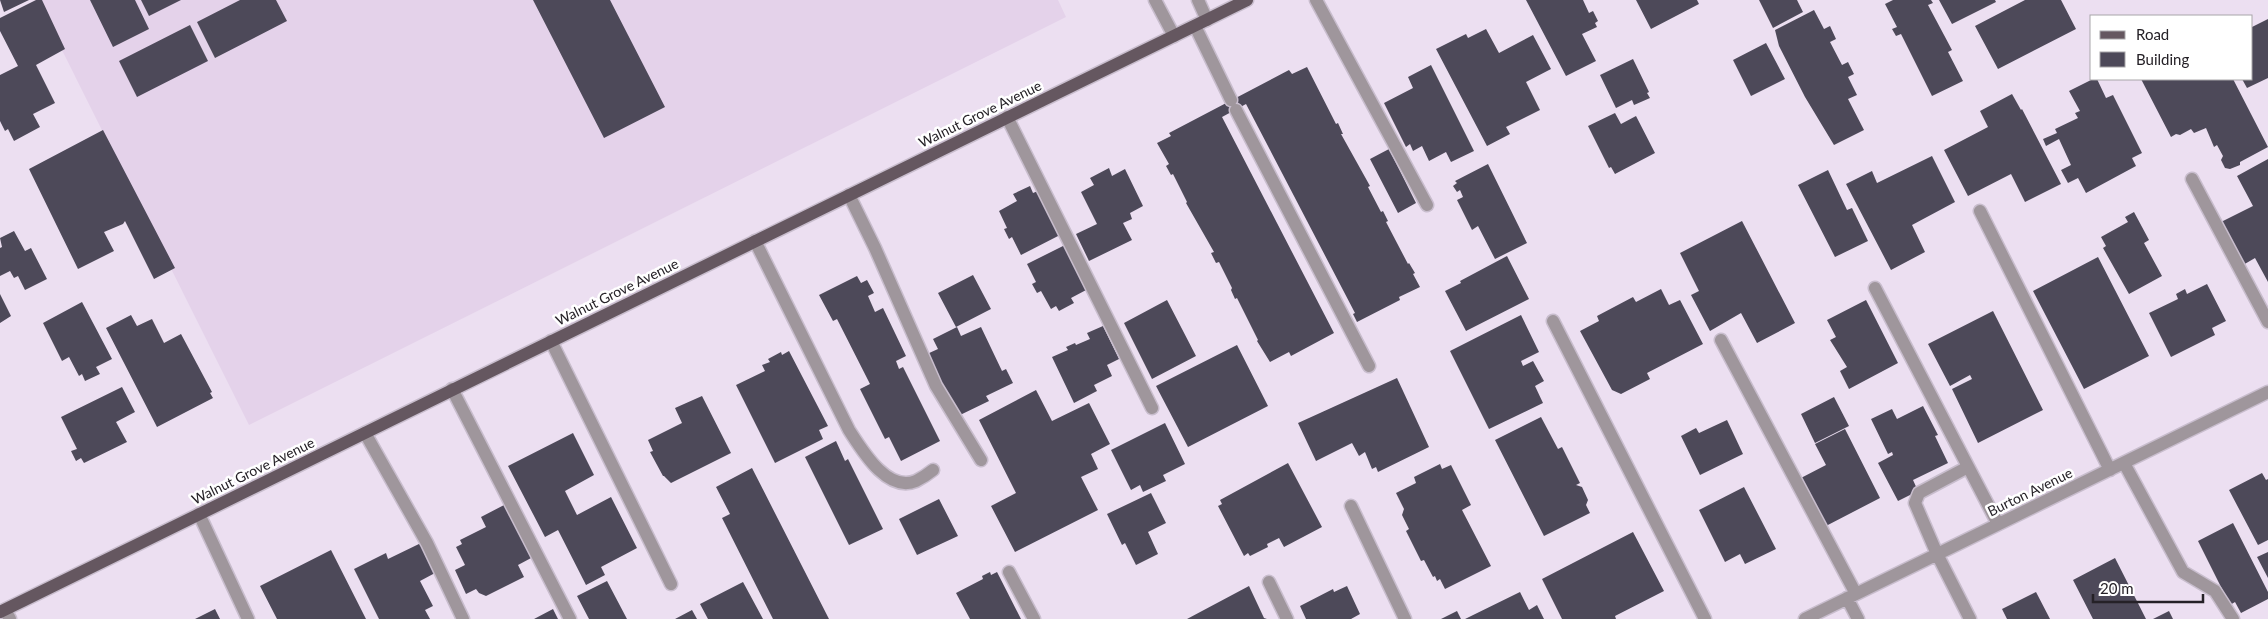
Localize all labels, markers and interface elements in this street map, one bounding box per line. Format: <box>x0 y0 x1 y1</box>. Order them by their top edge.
legend <box>2090 15 2253 80</box>
text: Road <box>2136 25 2169 43</box>
text: Building <box>2136 50 2189 68</box>
street label: Walnut Grove Avenue <box>915 76 1044 151</box>
street label: Walnut Grove Avenue <box>552 254 681 329</box>
street label: Walnut Grove Avenue <box>188 433 317 508</box>
street label: Burton Avenue <box>1985 464 2075 519</box>
scale bar <box>2093 572 2203 604</box>
text: 20 m <box>2100 579 2134 597</box>

